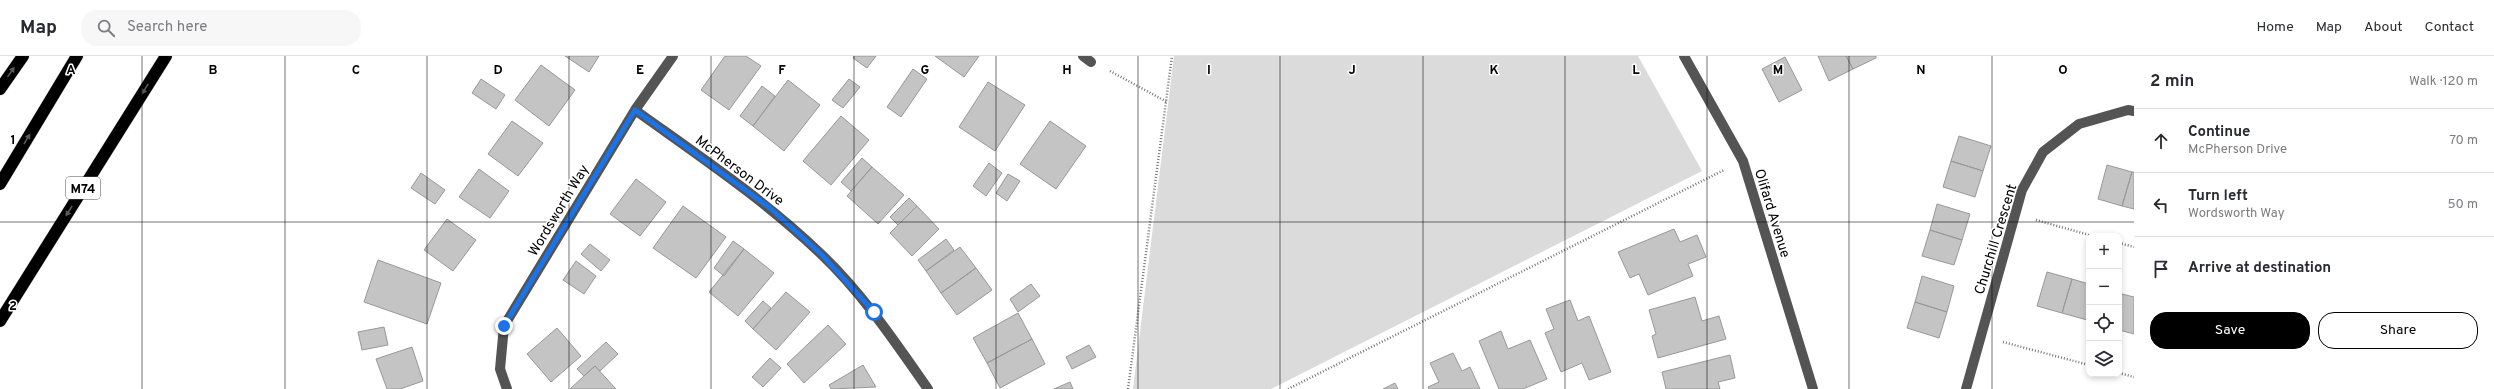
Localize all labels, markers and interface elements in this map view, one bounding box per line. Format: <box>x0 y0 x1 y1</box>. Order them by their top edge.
search box <box>81 10 361 46</box>
text: Map <box>20 16 57 40</box>
icon: search <box>95 17 117 39</box>
text: Search here <box>127 18 207 37</box>
text: Home <box>2257 19 2294 36</box>
text: Map <box>2316 19 2342 36</box>
text: About <box>2364 19 2403 36</box>
text: Contact <box>2425 19 2474 36</box>
text: A <box>66 63 76 79</box>
text: B <box>209 63 218 79</box>
text: C <box>352 63 360 79</box>
text: D <box>493 63 503 79</box>
text: E <box>636 63 644 79</box>
text: F <box>778 63 786 79</box>
text: G <box>921 63 930 79</box>
text: H <box>1062 63 1072 79</box>
text: I <box>1207 63 1211 79</box>
text: J <box>1348 63 1356 79</box>
text: K <box>1489 63 1499 79</box>
text: L <box>1632 63 1640 79</box>
text: M <box>1773 63 1783 79</box>
text: N <box>1916 63 1926 79</box>
text: O <box>2058 63 2068 79</box>
one-way arrow <box>7 67 16 78</box>
text: 2 min <box>2150 71 2194 93</box>
text: Walk · 120 m <box>2409 74 2478 90</box>
one-way arrow <box>142 83 149 95</box>
text: Continue <box>2188 123 2250 142</box>
icon: ahead <box>2150 130 2172 152</box>
street label: McPherson Drive <box>691 132 787 210</box>
text: 1 <box>10 133 16 149</box>
one-way arrow <box>24 133 31 145</box>
text: 70 m <box>2449 133 2478 149</box>
text: McPherson Drive <box>2188 142 2287 158</box>
street label: Wordsworth Way <box>525 162 593 260</box>
street label: Olifard Avenue <box>1750 167 1793 260</box>
road number: M74 <box>66 177 100 199</box>
street label: Churchill Crescent <box>1972 182 2021 297</box>
text: Turn left <box>2188 187 2248 206</box>
icon: left <box>2150 194 2172 216</box>
text: 50 m <box>2448 197 2478 213</box>
one-way arrow <box>65 206 73 216</box>
text: Wordsworth Way <box>2188 206 2285 222</box>
map controls <box>2086 233 2122 377</box>
button: + <box>2086 233 2122 269</box>
icon: arrive <box>2150 258 2172 280</box>
text: Arrive at destination <box>2188 259 2331 278</box>
button: − <box>2086 269 2122 305</box>
text: 2 <box>9 299 17 315</box>
route start <box>865 303 883 321</box>
button: locate <box>2086 305 2122 341</box>
button: Save <box>2150 312 2310 349</box>
button: Share <box>2318 312 2478 349</box>
route end <box>495 317 513 335</box>
button: layers <box>2086 341 2122 377</box>

